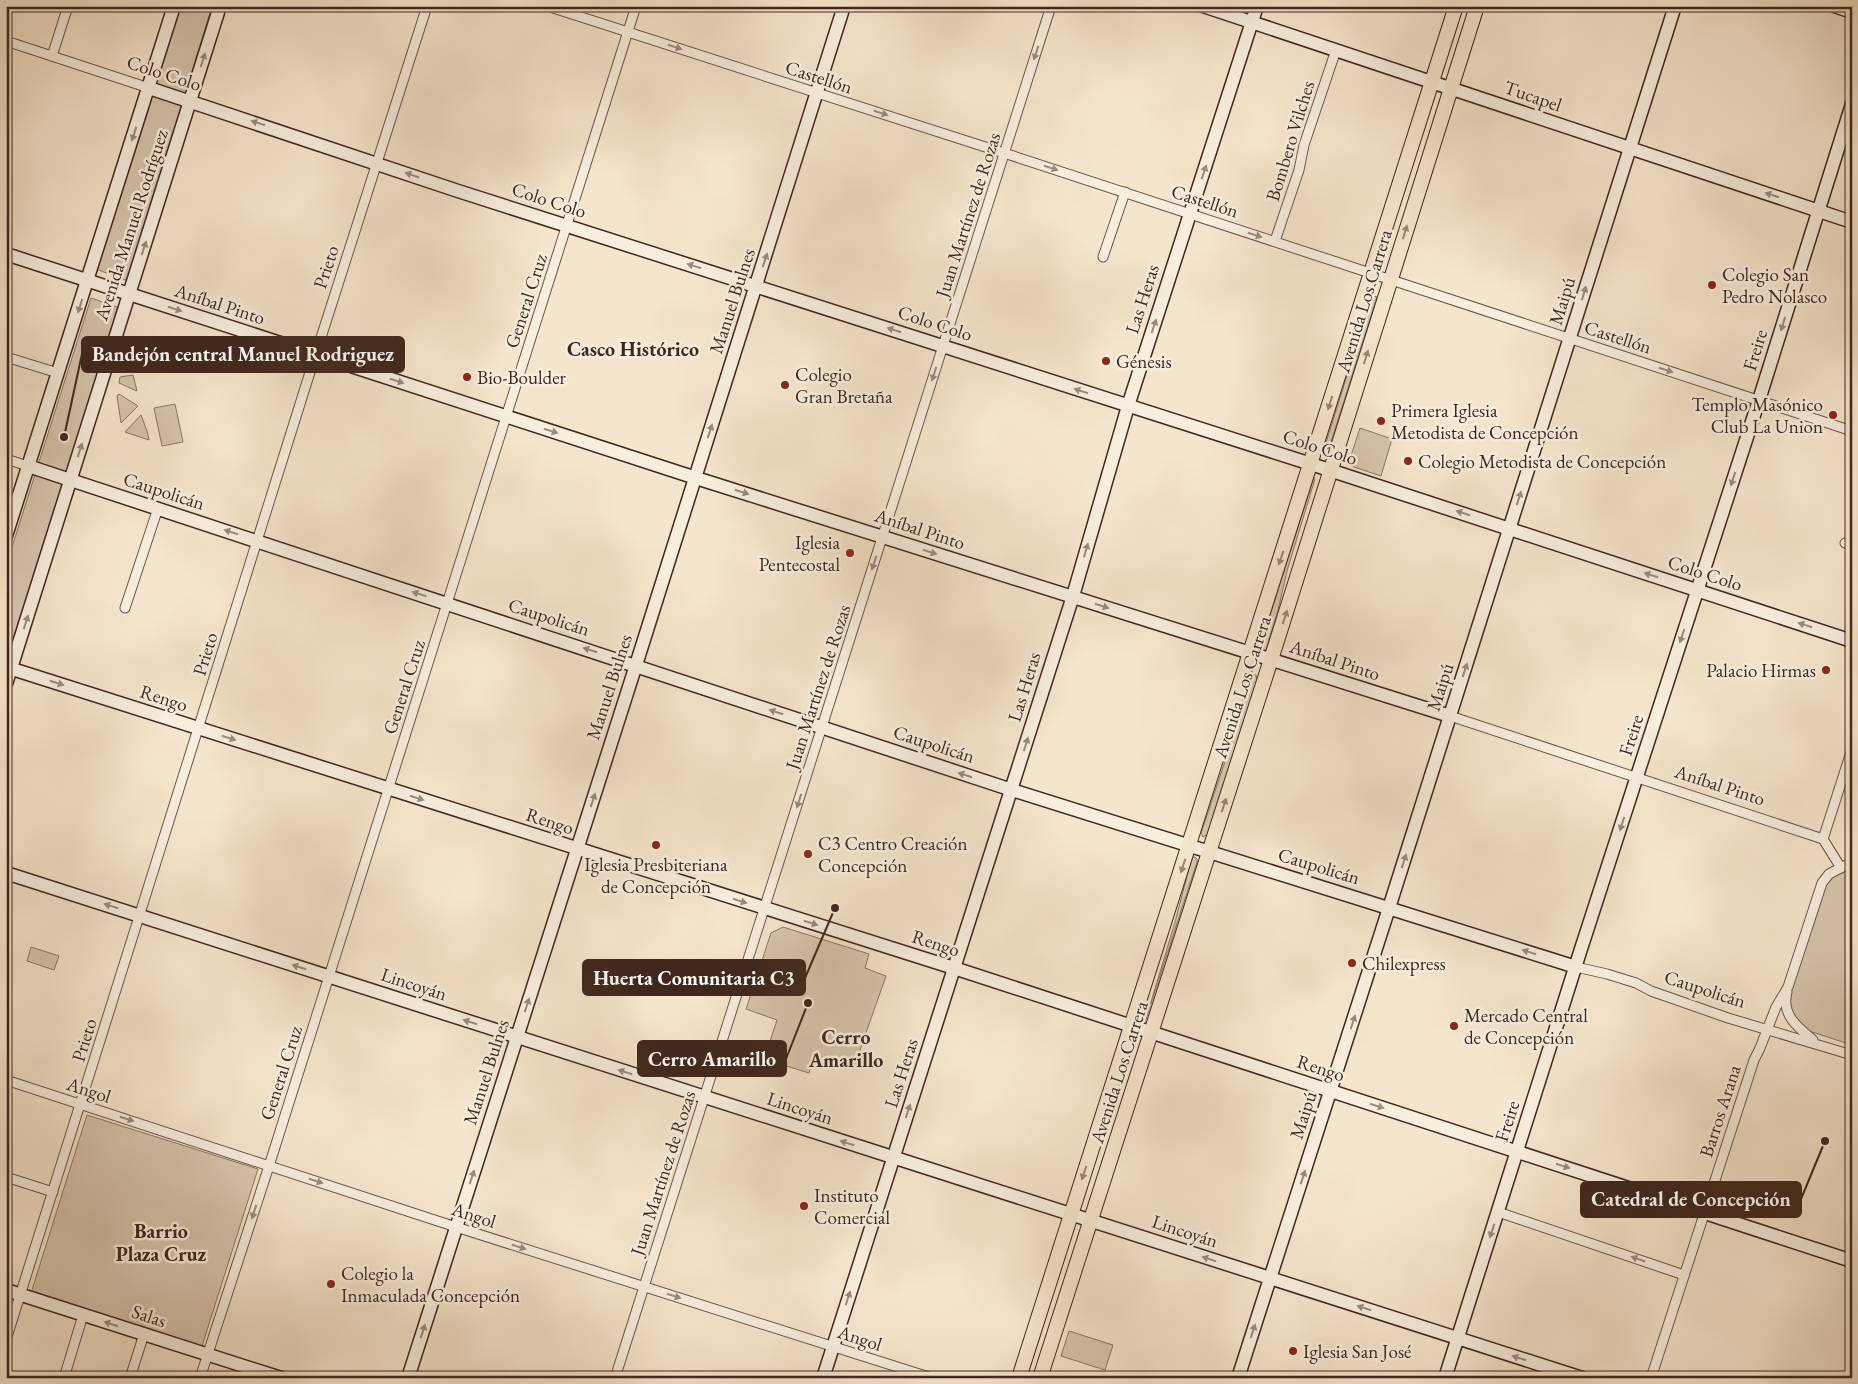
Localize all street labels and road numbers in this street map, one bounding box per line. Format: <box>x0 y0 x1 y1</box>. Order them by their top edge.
street label: Colo Colo <box>124 49 204 97</box>
street label: Castellón <box>782 54 856 100</box>
street label: Tucapel <box>1501 74 1566 118</box>
street label: Bombero Vilches <box>1260 78 1320 204</box>
street label: Avenida Manuel Rodríguez <box>88 126 174 325</box>
street label: Juan Martínez de Rozas <box>929 129 1006 303</box>
street label: Colo Colo <box>509 176 589 224</box>
street label: Castellón <box>1168 178 1242 224</box>
street label: Avenida Los Carrera <box>1330 226 1398 377</box>
street label: Prieto <box>307 242 345 292</box>
street label: Manuel Bulnes <box>703 245 761 357</box>
street label: General Cruz <box>499 250 553 351</box>
street label: Las Heras <box>1119 261 1165 337</box>
street label: Maipú <box>1543 274 1581 328</box>
street label: Aníbal Pinto <box>171 277 268 330</box>
street label: Colo Colo <box>895 299 975 347</box>
street label: Castellón <box>1581 314 1655 360</box>
street label: Freire <box>1737 326 1773 374</box>
street label: Colo Colo <box>1280 423 1360 471</box>
street label: Caupolicán <box>120 466 208 516</box>
street label: Aníbal Pinto <box>871 502 968 555</box>
street label: Colo Colo <box>1665 549 1745 597</box>
street label: Caupolicán <box>505 592 593 642</box>
street label: Juan Martínez de Rozas <box>779 601 856 775</box>
street label: Avenida Los Carrera <box>1207 612 1277 762</box>
street label: Prieto <box>187 629 223 679</box>
street label: Manuel Bulnes <box>580 631 638 743</box>
street label: Aníbal Pinto <box>1286 633 1383 686</box>
street label: General Cruz <box>377 636 431 737</box>
street label: Las Heras <box>1002 649 1046 725</box>
street label: Maipú <box>1421 660 1459 714</box>
street label: Rengo <box>137 679 191 717</box>
street label: Freire <box>1613 711 1649 759</box>
street label: Caupolicán <box>890 719 978 769</box>
street label: Aníbal Pinto <box>1671 758 1768 811</box>
street label: Rengo <box>523 802 577 840</box>
street label: Caupolicán <box>1275 842 1363 890</box>
street label: Rengo <box>909 924 963 962</box>
street label: Lincoyán <box>378 962 450 1006</box>
street label: Caupolicán <box>1661 964 1749 1014</box>
street label: Avenida Los Carrera <box>1084 997 1154 1147</box>
street label: Prieto <box>66 1015 102 1065</box>
street label: Manuel Bulnes <box>457 1016 515 1128</box>
street label: General Cruz <box>254 1022 308 1123</box>
street label: Las Heras <box>878 1035 924 1111</box>
street label: Rengo <box>1294 1049 1348 1087</box>
street label: Barros Arana <box>1693 1061 1747 1160</box>
street label: Angol <box>63 1071 115 1109</box>
street label: Lincoyán <box>764 1086 836 1130</box>
street label: Juan Martínez de Rozas <box>624 1087 701 1261</box>
street label: Maipú <box>1284 1088 1322 1142</box>
street label: Freire <box>1489 1097 1525 1145</box>
street label: Angol <box>448 1196 500 1234</box>
street label: Lincoyán <box>1149 1209 1221 1253</box>
street label: Salas <box>129 1299 169 1333</box>
street label: Angol <box>834 1319 886 1357</box>

